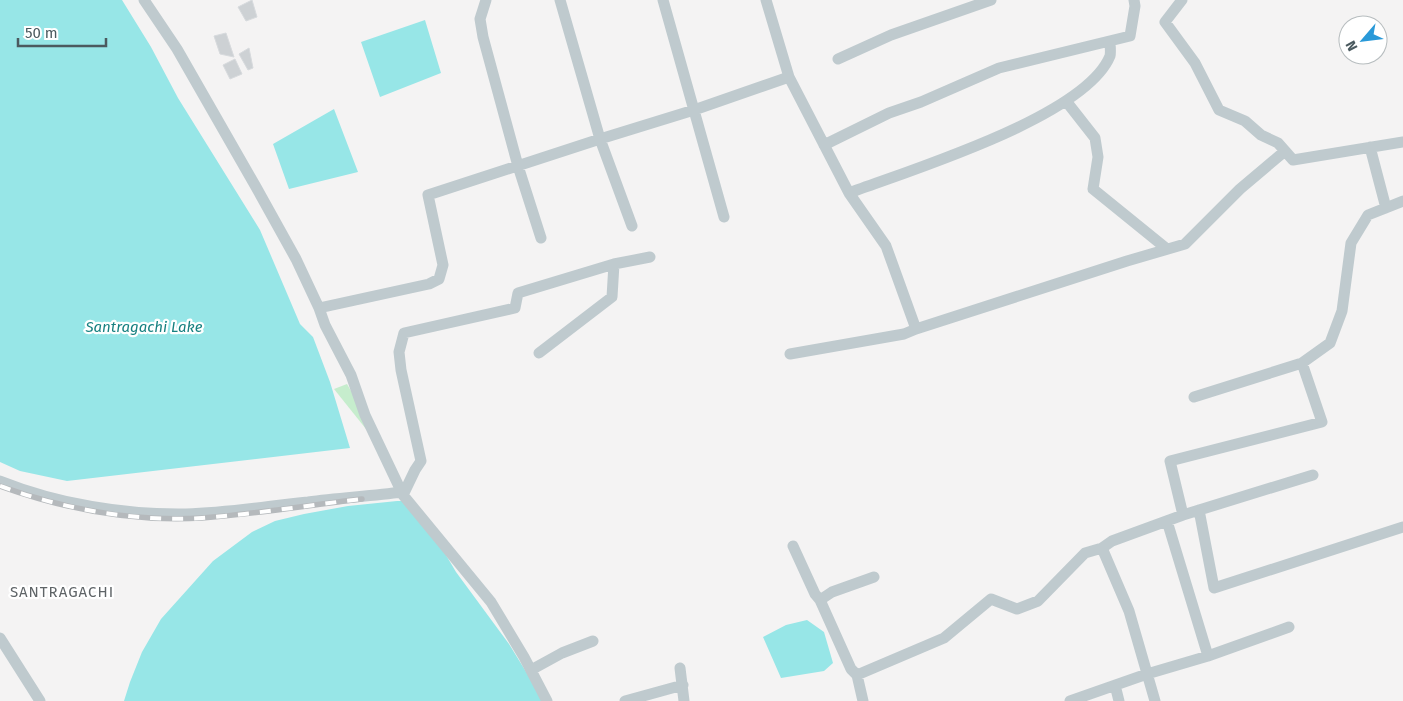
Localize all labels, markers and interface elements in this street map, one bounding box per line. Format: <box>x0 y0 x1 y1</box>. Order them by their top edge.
scale bar <box>18 15 105 47</box>
north arrow <box>1338 15 1388 65</box>
text: 50 m <box>25 24 58 42</box>
text: N <box>1342 38 1362 54</box>
water label: Santragachi Lake <box>84 318 203 336</box>
district label: SANTRAGACHI <box>10 583 114 601</box>

